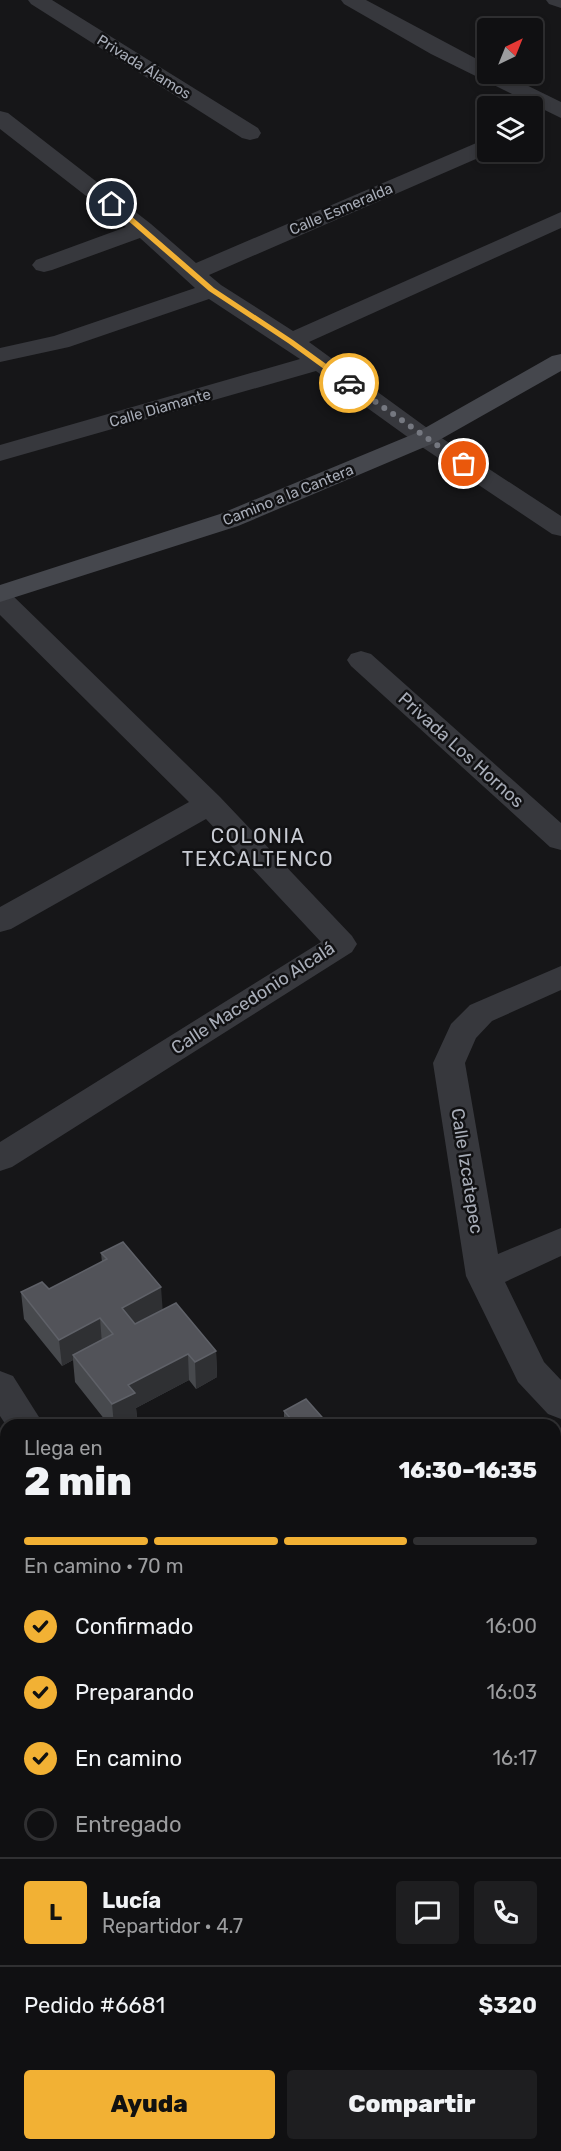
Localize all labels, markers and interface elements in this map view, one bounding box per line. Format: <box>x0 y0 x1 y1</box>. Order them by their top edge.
north arrow <box>477 18 543 84</box>
map controls <box>477 18 543 162</box>
street label: Privada Álamos <box>94 31 195 103</box>
button: layers <box>477 96 543 162</box>
pin <box>86 178 137 229</box>
street label: Calle Esmeralda <box>286 179 396 239</box>
icon: home <box>95 187 128 220</box>
courier <box>319 353 379 413</box>
icon: car <box>333 367 366 400</box>
street label: Calle Diamante <box>107 385 213 431</box>
pin <box>438 438 489 489</box>
icon: bag <box>447 447 480 480</box>
street label: Camino a la Cantera <box>220 461 356 529</box>
street label: Privada Los Hornos <box>394 688 528 812</box>
district label: COLONIA TEXCALTENCO <box>182 824 334 871</box>
street label: Calle Macedonio Alcalá <box>167 937 339 1059</box>
street label: Calle Izcatepec <box>446 1107 488 1235</box>
text: Llega en <box>24 1436 103 1460</box>
text: 16:30–16:35 <box>399 1457 537 1484</box>
text: 2 min <box>24 1459 132 1505</box>
text: En camino · 70 m <box>24 1554 183 1578</box>
icon: check <box>24 1610 57 1643</box>
text: Confirmado <box>75 1613 193 1640</box>
text: 16:00 <box>486 1614 537 1638</box>
icon: check <box>24 1676 57 1709</box>
text: Preparando <box>75 1679 194 1706</box>
text: 16:03 <box>487 1680 537 1704</box>
icon: check <box>24 1742 57 1775</box>
text: En camino <box>75 1745 182 1772</box>
text: 16:17 <box>492 1746 537 1770</box>
text: Entregado <box>75 1811 182 1838</box>
button: chat <box>396 1881 459 1944</box>
button: phone <box>474 1881 537 1944</box>
text: Lucía <box>102 1887 161 1914</box>
text: L <box>49 1899 62 1926</box>
text: Repartidor · 4.7 <box>102 1914 243 1938</box>
text: Pedido #6681 <box>24 1992 165 2019</box>
text: $320 <box>479 1992 537 2019</box>
button: Ayuda <box>24 2070 275 2139</box>
button: Compartir <box>287 2070 537 2139</box>

